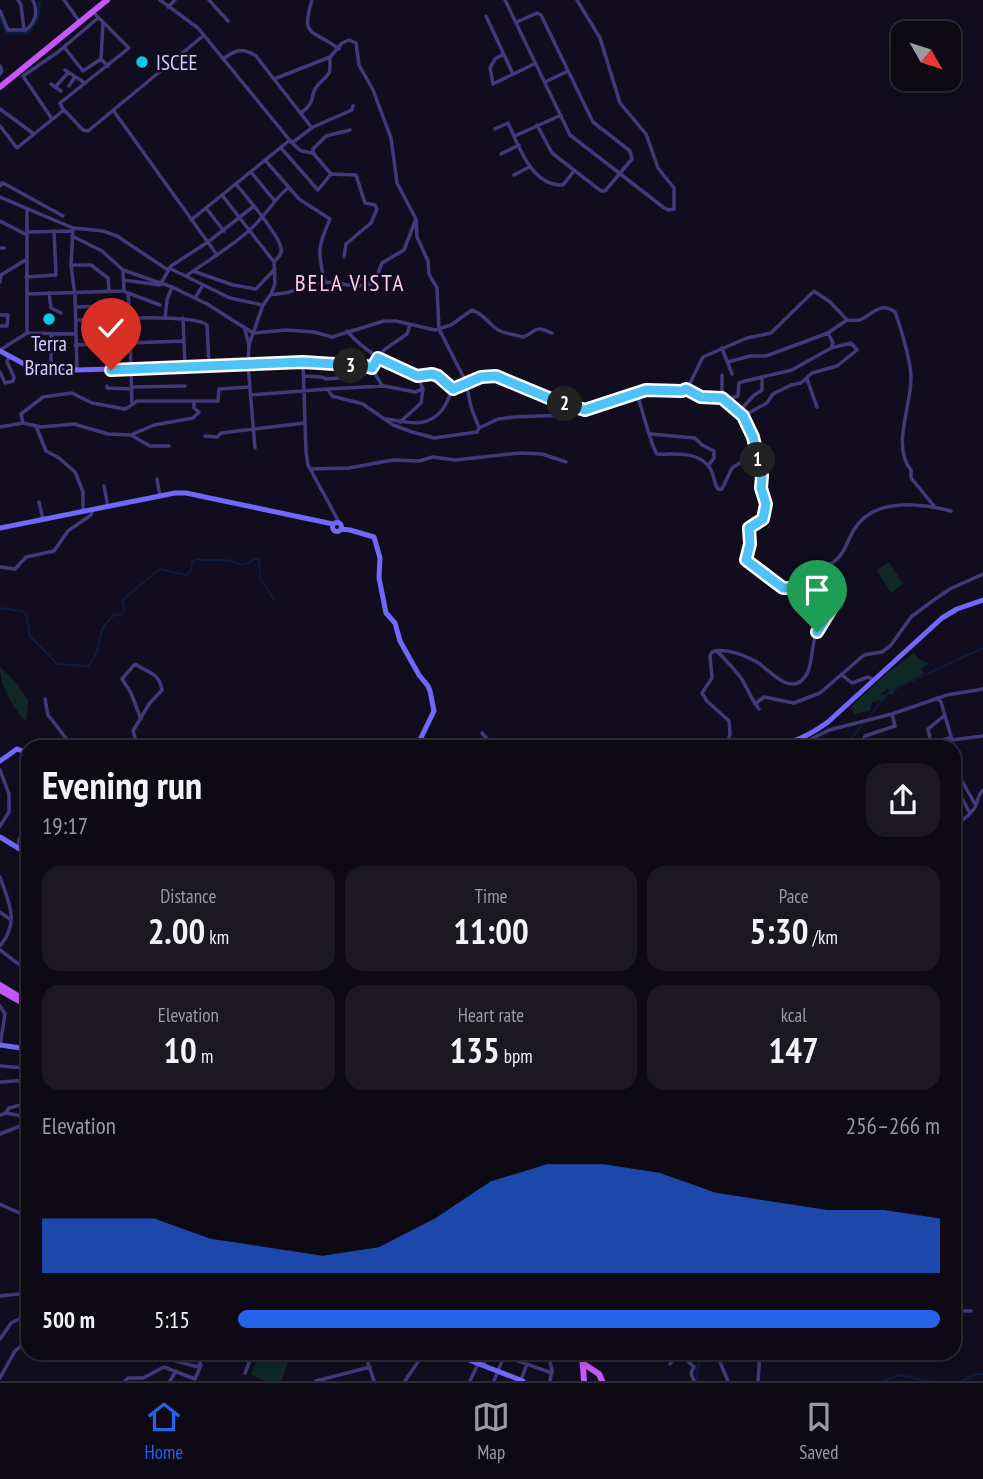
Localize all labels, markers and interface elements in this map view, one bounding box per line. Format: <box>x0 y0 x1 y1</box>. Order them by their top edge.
north arrow <box>891 21 961 91</box>
map controls <box>891 21 961 91</box>
place label: ISCEE <box>156 49 198 76</box>
marker: ISCEE <box>134 54 150 70</box>
district label: BELA VISTA <box>295 268 405 297</box>
pin <box>81 298 141 370</box>
icon: check <box>92 309 130 347</box>
marker: Terra Branca <box>41 311 57 327</box>
place label: Terra Branca <box>24 330 74 381</box>
pin: 3 <box>334 348 368 384</box>
text: 3 <box>346 353 355 377</box>
pin: 2 <box>548 386 582 422</box>
text: 2 <box>560 391 569 415</box>
pin: 1 <box>740 442 776 477</box>
text: 1 <box>753 447 762 471</box>
pin <box>787 560 847 632</box>
icon: arrive <box>798 571 836 609</box>
text: Evening run <box>42 760 202 809</box>
button: share <box>866 763 940 837</box>
text: 19:17 <box>42 811 88 840</box>
text: Distance <box>160 884 216 908</box>
text: Time <box>475 884 507 908</box>
text: Pace <box>779 884 809 908</box>
text: 2.00 <box>148 908 205 954</box>
text: 11:00 <box>453 908 529 954</box>
text: 5:30 <box>749 908 808 954</box>
text: km <box>205 925 229 949</box>
text: /km <box>808 925 838 949</box>
text: Elevation <box>158 1003 219 1027</box>
text: Heart rate <box>458 1003 524 1027</box>
text: kcal <box>781 1003 807 1027</box>
text: 10 <box>163 1027 197 1073</box>
text: 135 <box>449 1027 500 1073</box>
text: 147 <box>769 1027 819 1073</box>
text: m <box>197 1044 213 1068</box>
text: bpm <box>500 1044 533 1068</box>
text: Elevation <box>42 1111 116 1140</box>
text: 256–266 m <box>846 1111 940 1140</box>
text: 500 m <box>42 1305 95 1334</box>
text: 5:15 <box>154 1305 190 1334</box>
tab: Home <box>145 1398 183 1464</box>
tab: Map <box>472 1398 510 1464</box>
tab: Saved <box>799 1398 838 1464</box>

